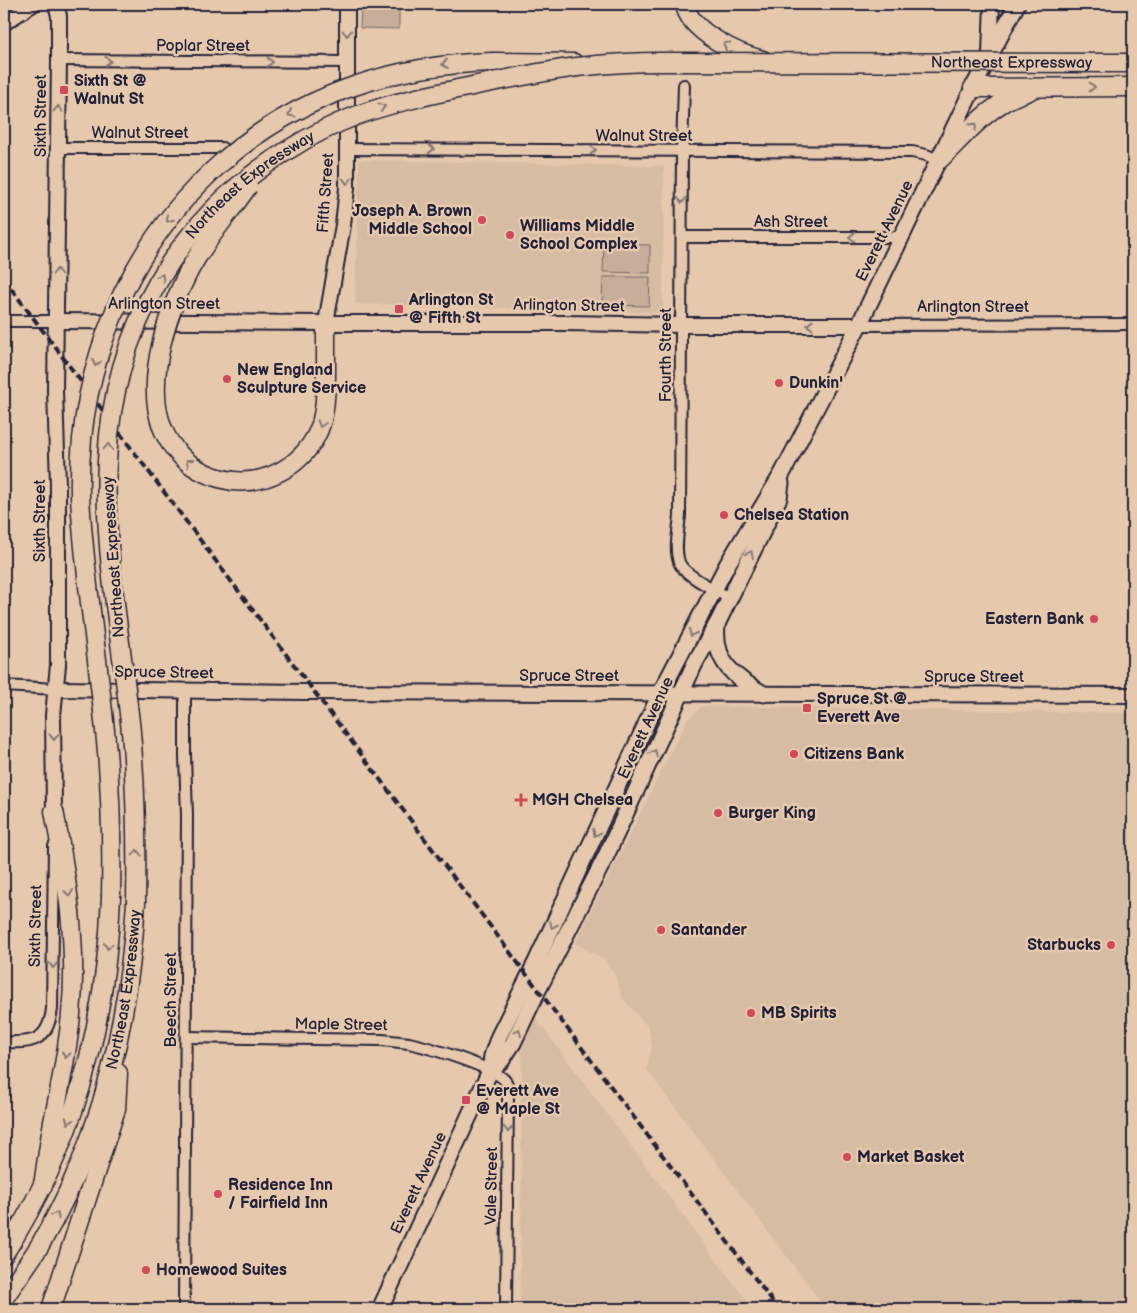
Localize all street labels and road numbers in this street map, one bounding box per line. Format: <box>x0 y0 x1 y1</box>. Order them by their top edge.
street label: Poplar Street <box>156 37 250 56</box>
street label: Northeast Expressway <box>931 53 1093 72</box>
street label: Sixth Street <box>32 75 51 157</box>
street label: Walnut Street <box>91 124 189 143</box>
street label: Northeast Expressway <box>182 127 318 243</box>
street label: Walnut Street <box>595 127 693 146</box>
street label: Fifth Street <box>314 152 338 234</box>
street label: Everett Avenue <box>852 177 918 285</box>
street label: Ash Street <box>754 213 828 232</box>
street label: Arlington Street <box>108 295 220 314</box>
street label: Arlington Street <box>513 296 625 316</box>
street label: Arlington Street <box>917 298 1029 317</box>
street label: Fourth Street <box>657 308 676 402</box>
street label: Northeast Expressway <box>99 475 129 638</box>
street label: Sixth Street <box>31 480 50 562</box>
street label: Spruce Street <box>114 663 214 683</box>
street label: Spruce Street <box>519 667 619 686</box>
street label: Spruce Street <box>924 668 1024 687</box>
street label: Everett Avenue <box>614 674 678 782</box>
street label: Sixth Street <box>26 884 46 967</box>
street label: Northeast Expressway <box>102 908 145 1072</box>
street label: Beech Street <box>162 952 181 1048</box>
street label: Maple Street <box>294 1015 388 1035</box>
street label: Everett Avenue <box>387 1129 451 1237</box>
street label: Vale Street <box>482 1146 502 1225</box>

